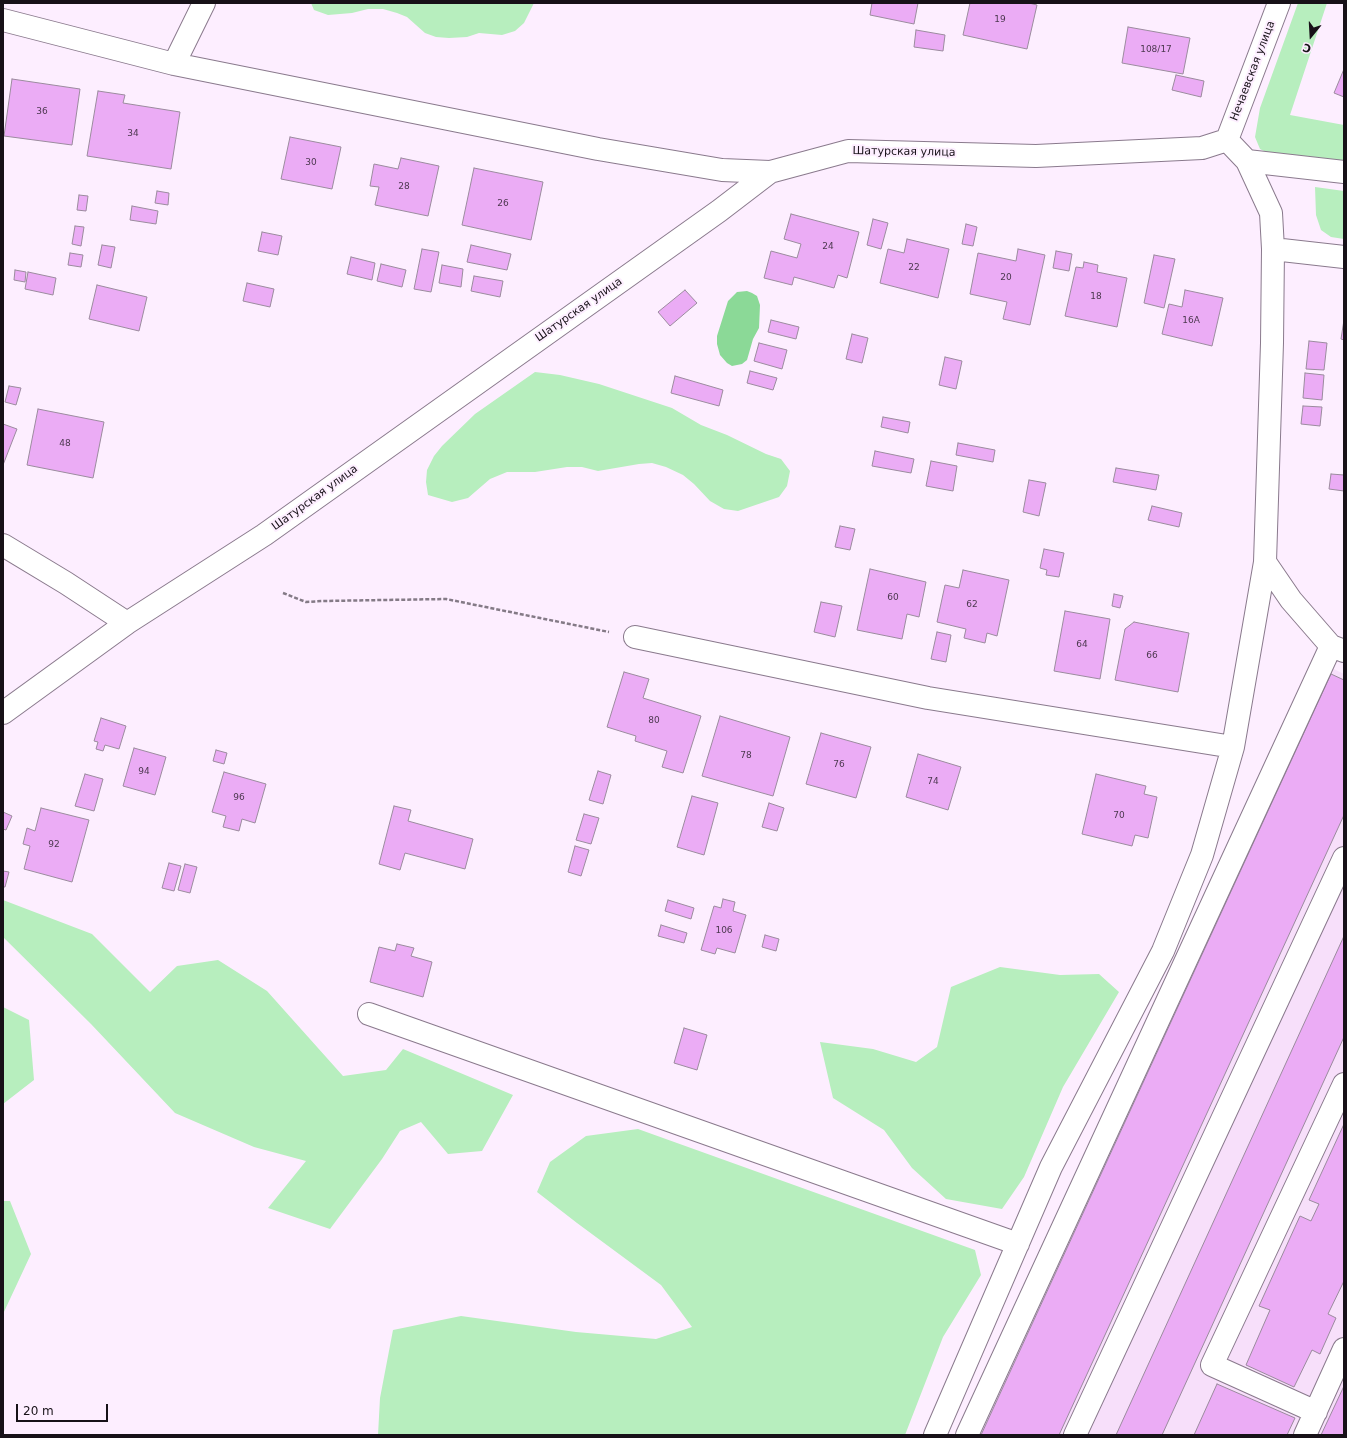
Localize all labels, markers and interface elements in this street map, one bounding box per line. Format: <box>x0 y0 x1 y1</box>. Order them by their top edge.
house number: 19 <box>994 15 1006 25</box>
north arrow <box>1291 16 1331 56</box>
street label: Нечаевская улица <box>1228 19 1278 123</box>
text: С <box>1301 40 1313 55</box>
house number: 108/17 <box>1140 45 1172 55</box>
house number: 36 <box>36 107 48 117</box>
house number: 34 <box>127 129 139 139</box>
street label: Шатурская улица <box>852 145 956 159</box>
house number: 30 <box>305 158 317 168</box>
house number: 28 <box>398 182 410 192</box>
house number: 26 <box>497 199 509 209</box>
house number: 24 <box>822 242 834 252</box>
house number: 22 <box>908 263 920 273</box>
house number: 20 <box>1000 273 1012 283</box>
street label: Шатурская улица <box>533 275 625 345</box>
house number: 18 <box>1090 292 1102 302</box>
house number: 16А <box>1182 316 1200 326</box>
house number: 48 <box>59 439 71 449</box>
street label: Шатурская улица <box>270 462 360 534</box>
house number: 60 <box>887 593 899 603</box>
house number: 62 <box>966 600 978 610</box>
house number: 64 <box>1076 640 1088 650</box>
house number: 66 <box>1146 651 1158 661</box>
house number: 80 <box>648 716 660 726</box>
house number: 78 <box>740 751 752 761</box>
house number: 76 <box>833 760 845 770</box>
house number: 94 <box>138 767 150 777</box>
house number: 74 <box>927 777 939 787</box>
house number: 96 <box>233 793 245 803</box>
house number: 70 <box>1113 811 1125 821</box>
house number: 92 <box>48 840 60 850</box>
house number: 106 <box>715 926 733 936</box>
scale bar <box>18 1396 110 1422</box>
text: 20 m <box>23 1404 54 1418</box>

